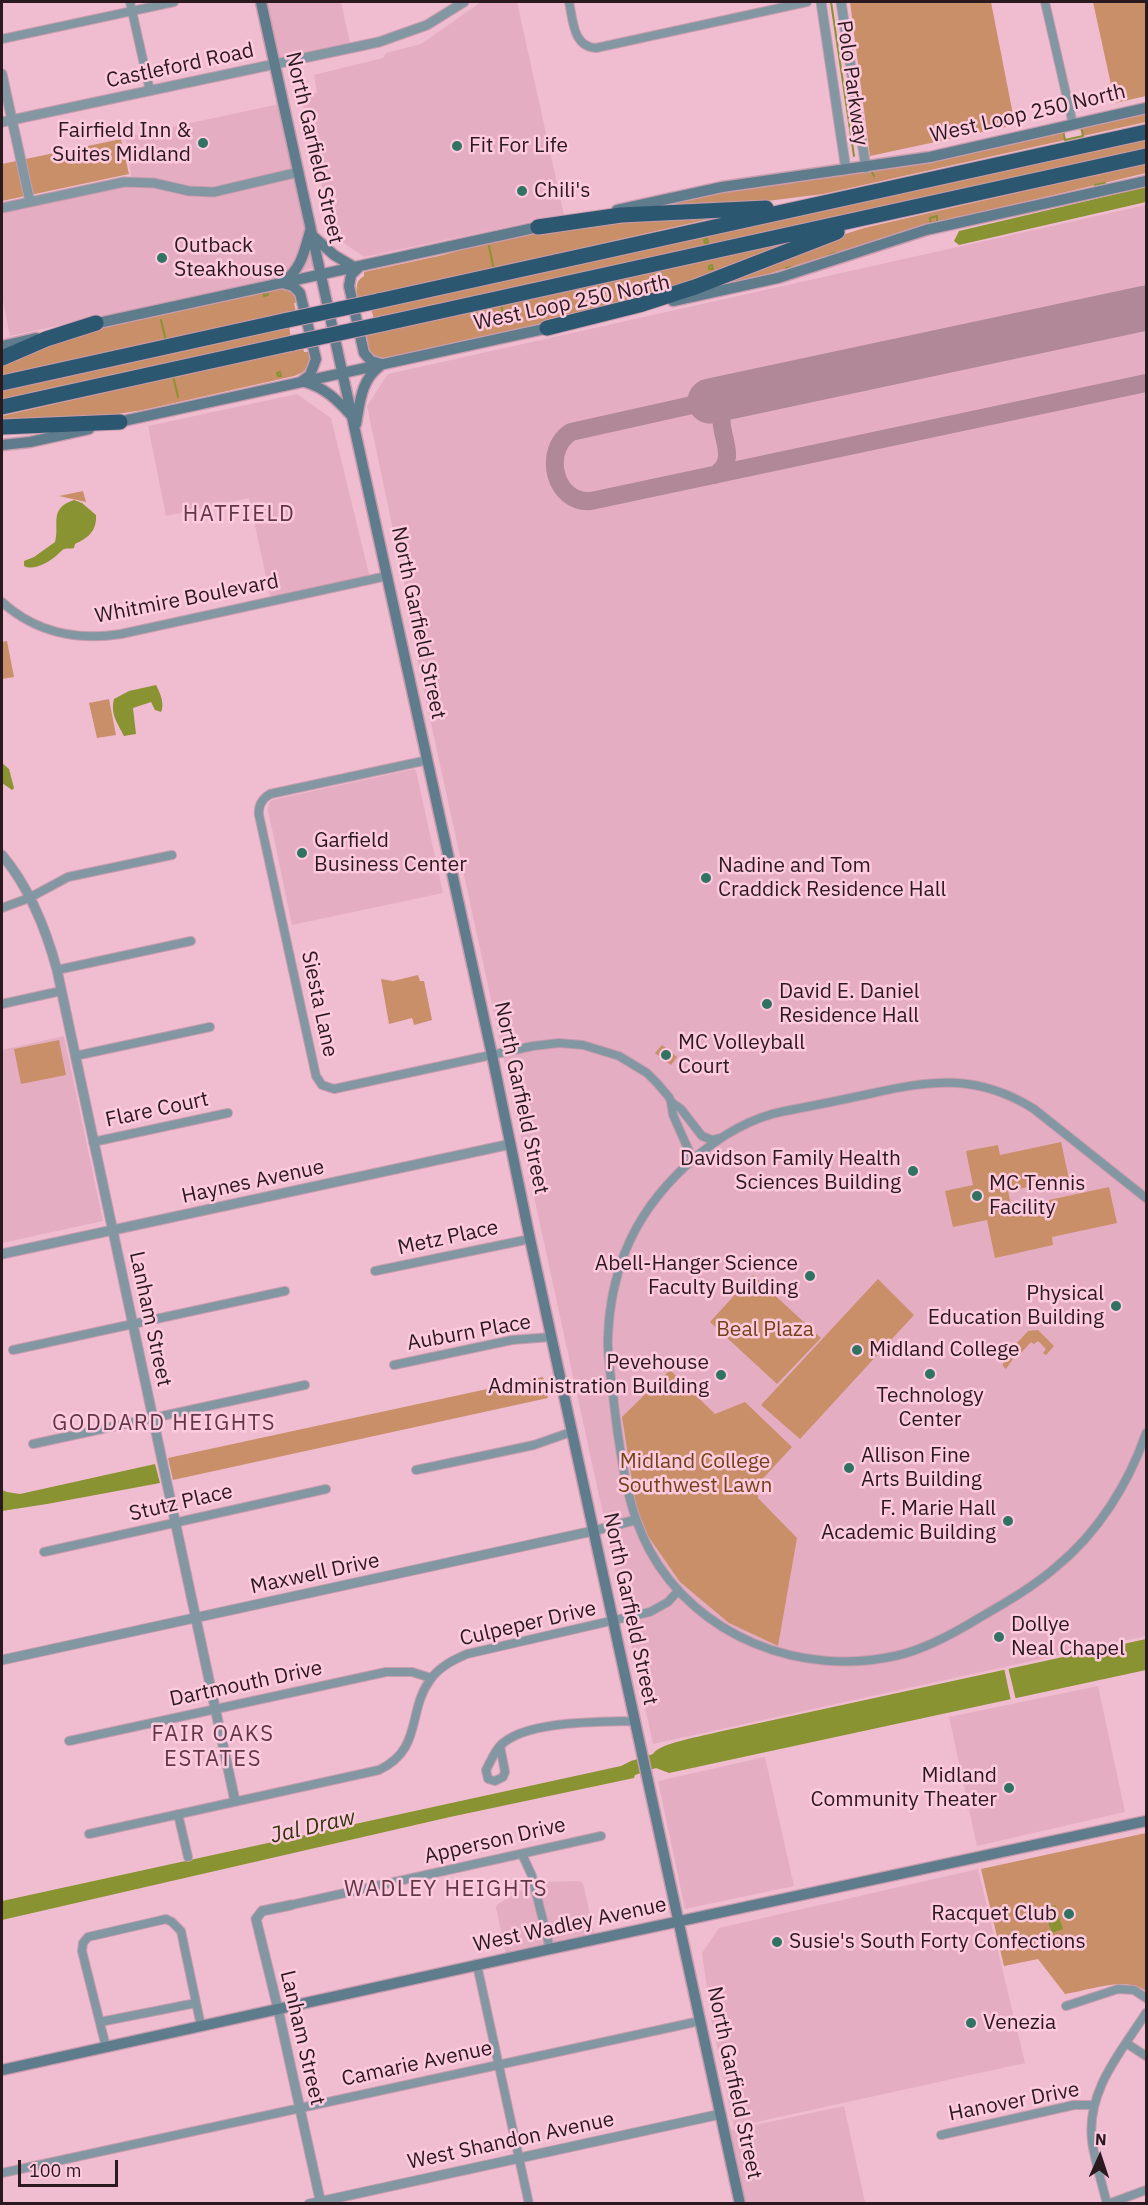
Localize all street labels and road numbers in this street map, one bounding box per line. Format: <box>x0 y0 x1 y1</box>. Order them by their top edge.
street label: Polo Parkway <box>831 19 873 147</box>
street label: Castleford Road <box>104 38 256 94</box>
street label: North Garfield Street <box>280 50 348 246</box>
street label: West Loop 250 North <box>928 79 1128 149</box>
street label: West Loop 250 North <box>472 270 672 336</box>
street label: North Garfield Street <box>385 524 451 722</box>
street label: Whitmire Boulevard <box>93 569 281 629</box>
street label: Siesta Lane <box>295 949 343 1059</box>
street label: North Garfield Street <box>488 999 554 1197</box>
street label: Flare Court <box>103 1087 211 1133</box>
street label: Haynes Avenue <box>179 1155 327 1209</box>
street label: Metz Place <box>395 1215 501 1261</box>
street label: Lanham Street <box>123 1249 177 1389</box>
street label: Auburn Place <box>405 1310 533 1356</box>
street label: Stutz Place <box>127 1479 235 1527</box>
street label: North Garfield Street <box>597 1510 663 1708</box>
street label: Maxwell Drive <box>248 1548 382 1600</box>
street label: Culpeper Drive <box>457 1596 599 1652</box>
street label: Dartmouth Drive <box>167 1656 325 1712</box>
street label: Apperson Drive <box>422 1812 568 1870</box>
street label: West Wadley Avenue <box>471 1892 669 1958</box>
street label: Lanham Street <box>274 1968 330 2108</box>
street label: North Garfield Street <box>701 1984 767 2182</box>
street label: Camarie Avenue <box>339 2036 495 2092</box>
street label: Hanover Drive <box>946 2077 1082 2127</box>
street label: West Shandon Avenue <box>405 2107 617 2175</box>

